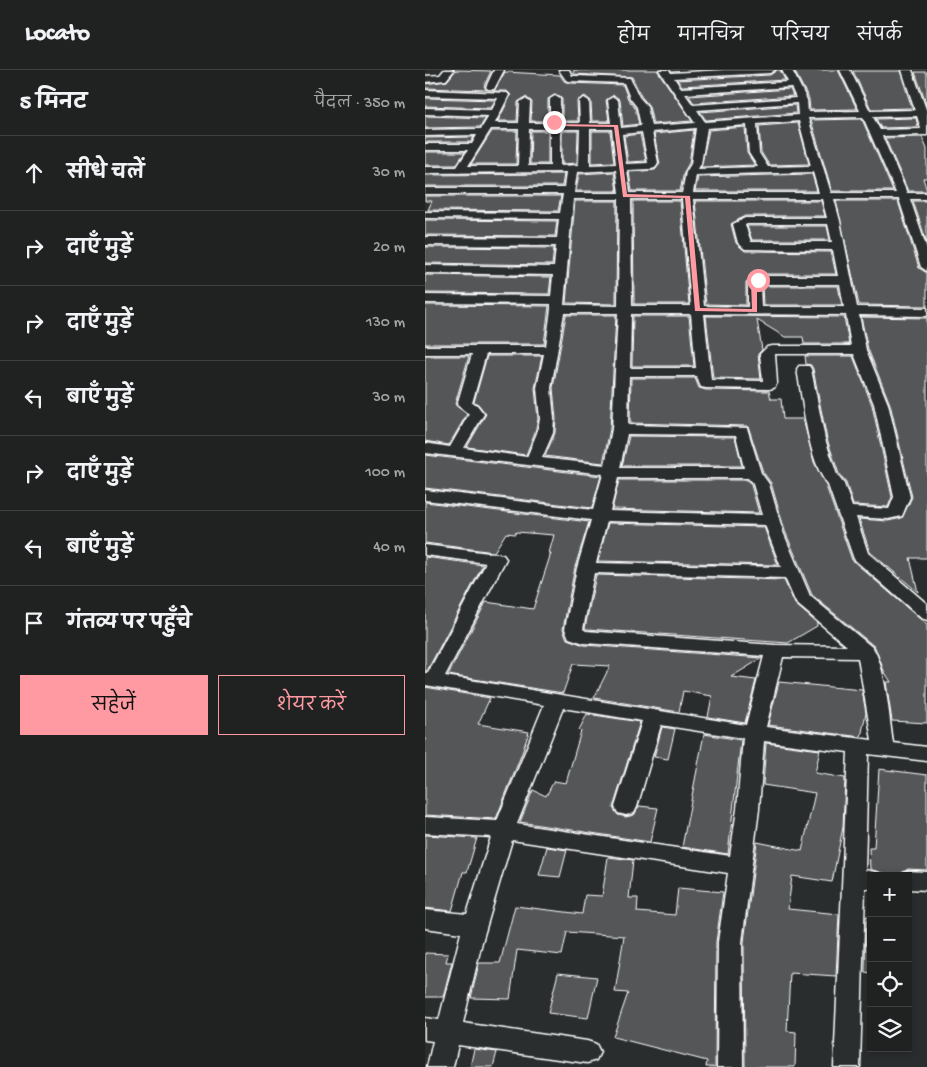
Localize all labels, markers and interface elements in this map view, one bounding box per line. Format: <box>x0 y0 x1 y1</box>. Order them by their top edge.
text: Locato <box>25 20 90 49</box>
text: होम <box>618 26 650 47</box>
text: मानचित्र <box>678 26 744 47</box>
text: परिचय <box>772 26 829 47</box>
text: संपर्क <box>857 26 902 47</box>
text: 5 मिनट <box>20 92 87 117</box>
text: पैदल · 350 m <box>314 95 405 114</box>
route end <box>543 111 566 134</box>
icon: ahead <box>20 159 48 187</box>
text: सीधे चलें <box>67 163 144 186</box>
text: 30 m <box>372 164 405 183</box>
icon: right <box>20 234 48 262</box>
text: दाएँ मुड़ें <box>67 238 133 261</box>
text: 20 m <box>373 239 405 258</box>
route start <box>747 269 770 292</box>
icon: right <box>20 309 48 337</box>
text: दाएँ मुड़ें <box>67 313 133 336</box>
text: 130 m <box>366 314 405 333</box>
icon: left <box>20 384 48 412</box>
text: बाएँ मुड़ें <box>67 388 133 411</box>
text: 30 m <box>372 389 405 408</box>
icon: right <box>20 459 48 487</box>
text: दाएँ मुड़ें <box>67 463 133 486</box>
text: 100 m <box>365 464 405 483</box>
icon: left <box>20 534 48 562</box>
text: बाएँ मुड़ें <box>67 538 133 561</box>
text: 40 m <box>373 539 405 558</box>
icon: arrive <box>20 609 48 637</box>
text: गंतव्य पर पहुँचे <box>67 613 191 636</box>
button: सहेजें <box>20 675 208 735</box>
button: शेयर करें <box>218 675 405 735</box>
map controls <box>867 872 912 1052</box>
button: + <box>867 872 912 917</box>
button: − <box>867 917 912 962</box>
button: locate <box>867 962 912 1007</box>
button: layers <box>867 1007 912 1052</box>

